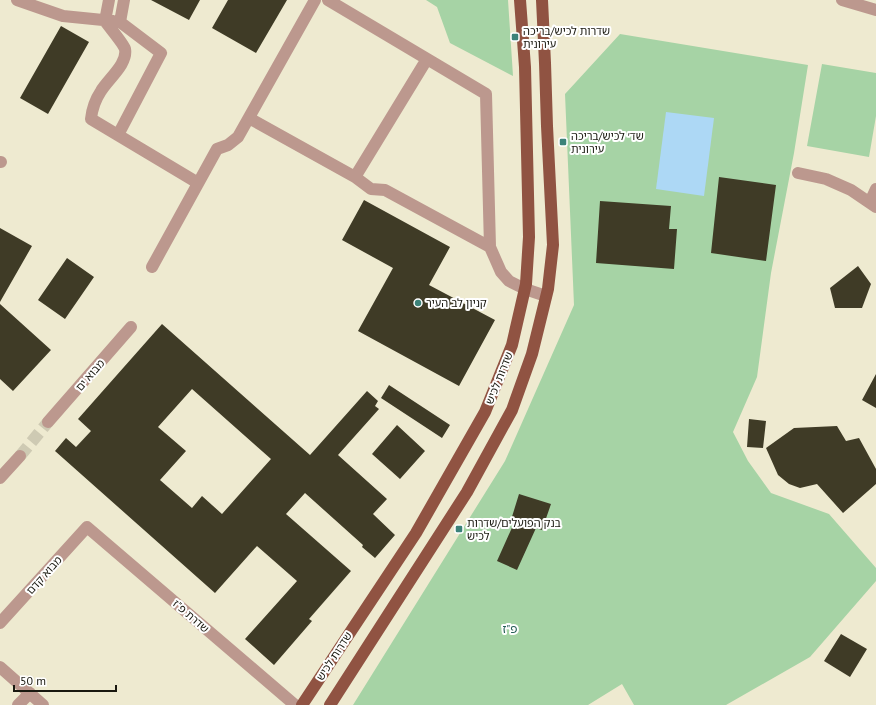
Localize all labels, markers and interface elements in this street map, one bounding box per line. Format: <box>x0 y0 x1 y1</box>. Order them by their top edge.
place label: שדרות לכיש/בריכה עירונית <box>523 24 610 51</box>
marker: שדרות לכיש/בריכה עירונית <box>510 32 520 42</box>
place label: שד׳ לכיש/בריכה עירונית <box>571 129 644 156</box>
marker: שד׳ לכיש/בריכה עירונית <box>558 137 568 147</box>
place label: קניון לב העיר <box>426 296 487 310</box>
marker: קניון לב העיר <box>413 298 423 308</box>
street label: שדרות לכיש <box>482 350 516 406</box>
street label: מבוא ים <box>73 356 107 394</box>
place label: בנק הפועלים/שדרות לכיש <box>467 516 561 543</box>
marker: בנק הפועלים/שדרות לכיש <box>454 524 464 534</box>
street label: מבוא קדם <box>23 553 65 597</box>
street label: שדרת פ"ז <box>170 596 212 636</box>
district label: פ"ז <box>502 621 518 636</box>
street label: שדרות לכיש <box>313 629 355 683</box>
scale bar <box>14 667 116 693</box>
text: 50 m <box>20 673 46 688</box>

